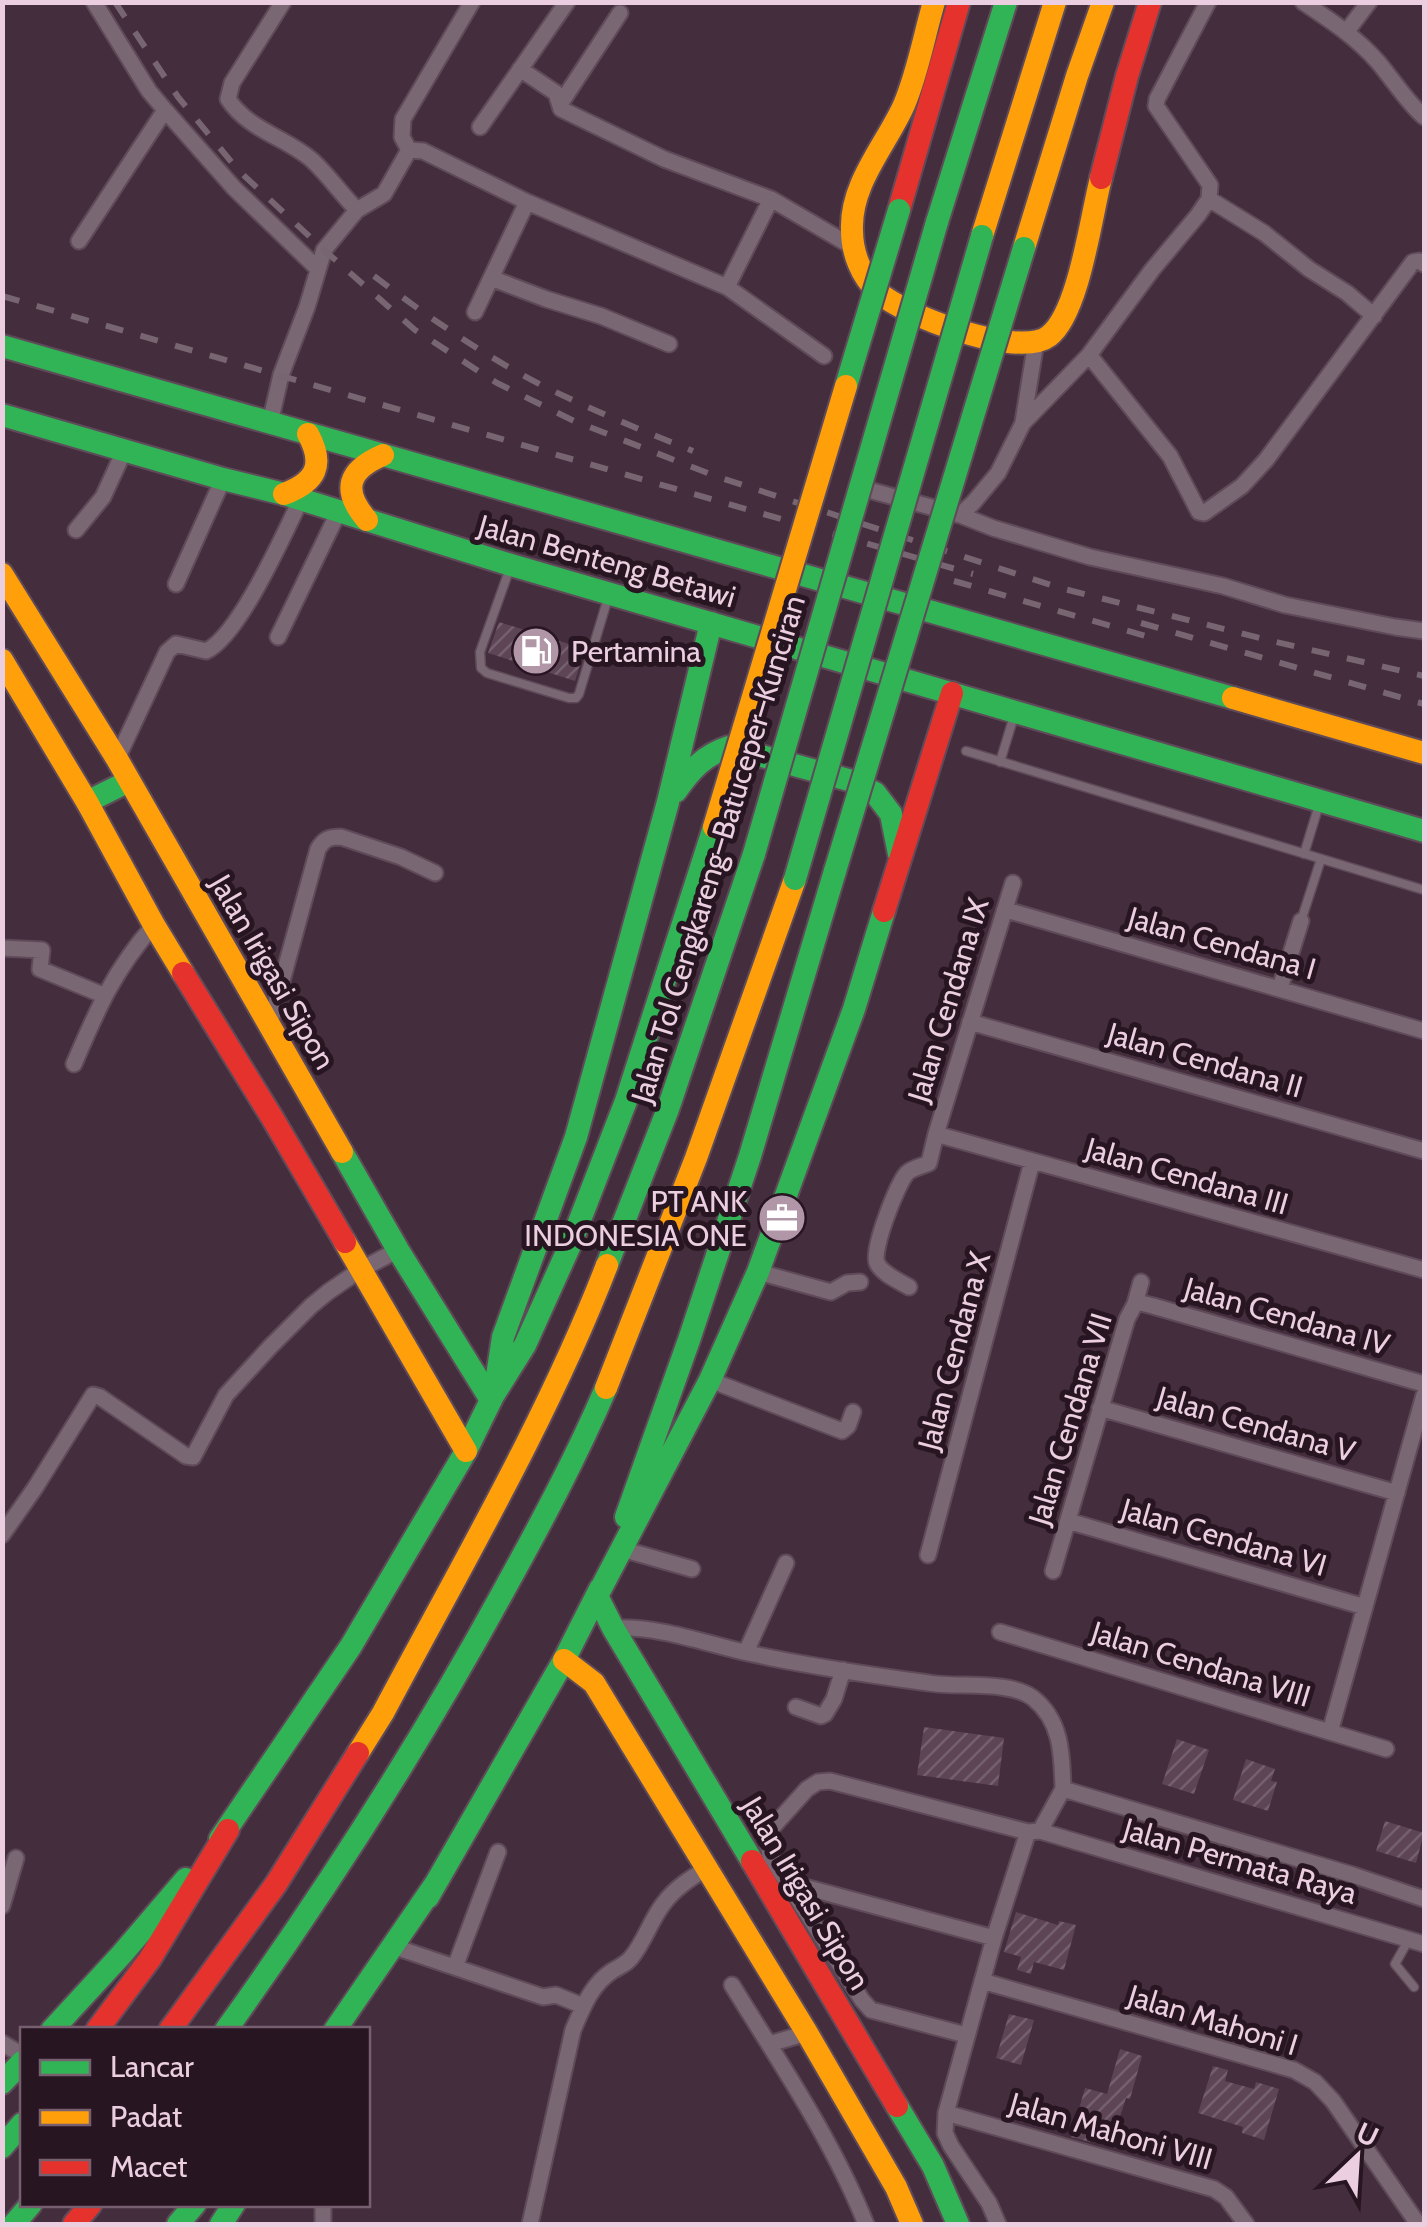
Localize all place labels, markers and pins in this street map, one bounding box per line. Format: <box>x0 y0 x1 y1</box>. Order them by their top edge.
fuel station icon: Pertamina <box>510 625 562 677</box>
place label: Pertamina <box>571 633 702 670</box>
place label: PT ANK INDONESIA ONE <box>524 1183 747 1254</box>
office icon: PT ANK INDONESIA ONE <box>756 1192 808 1244</box>

